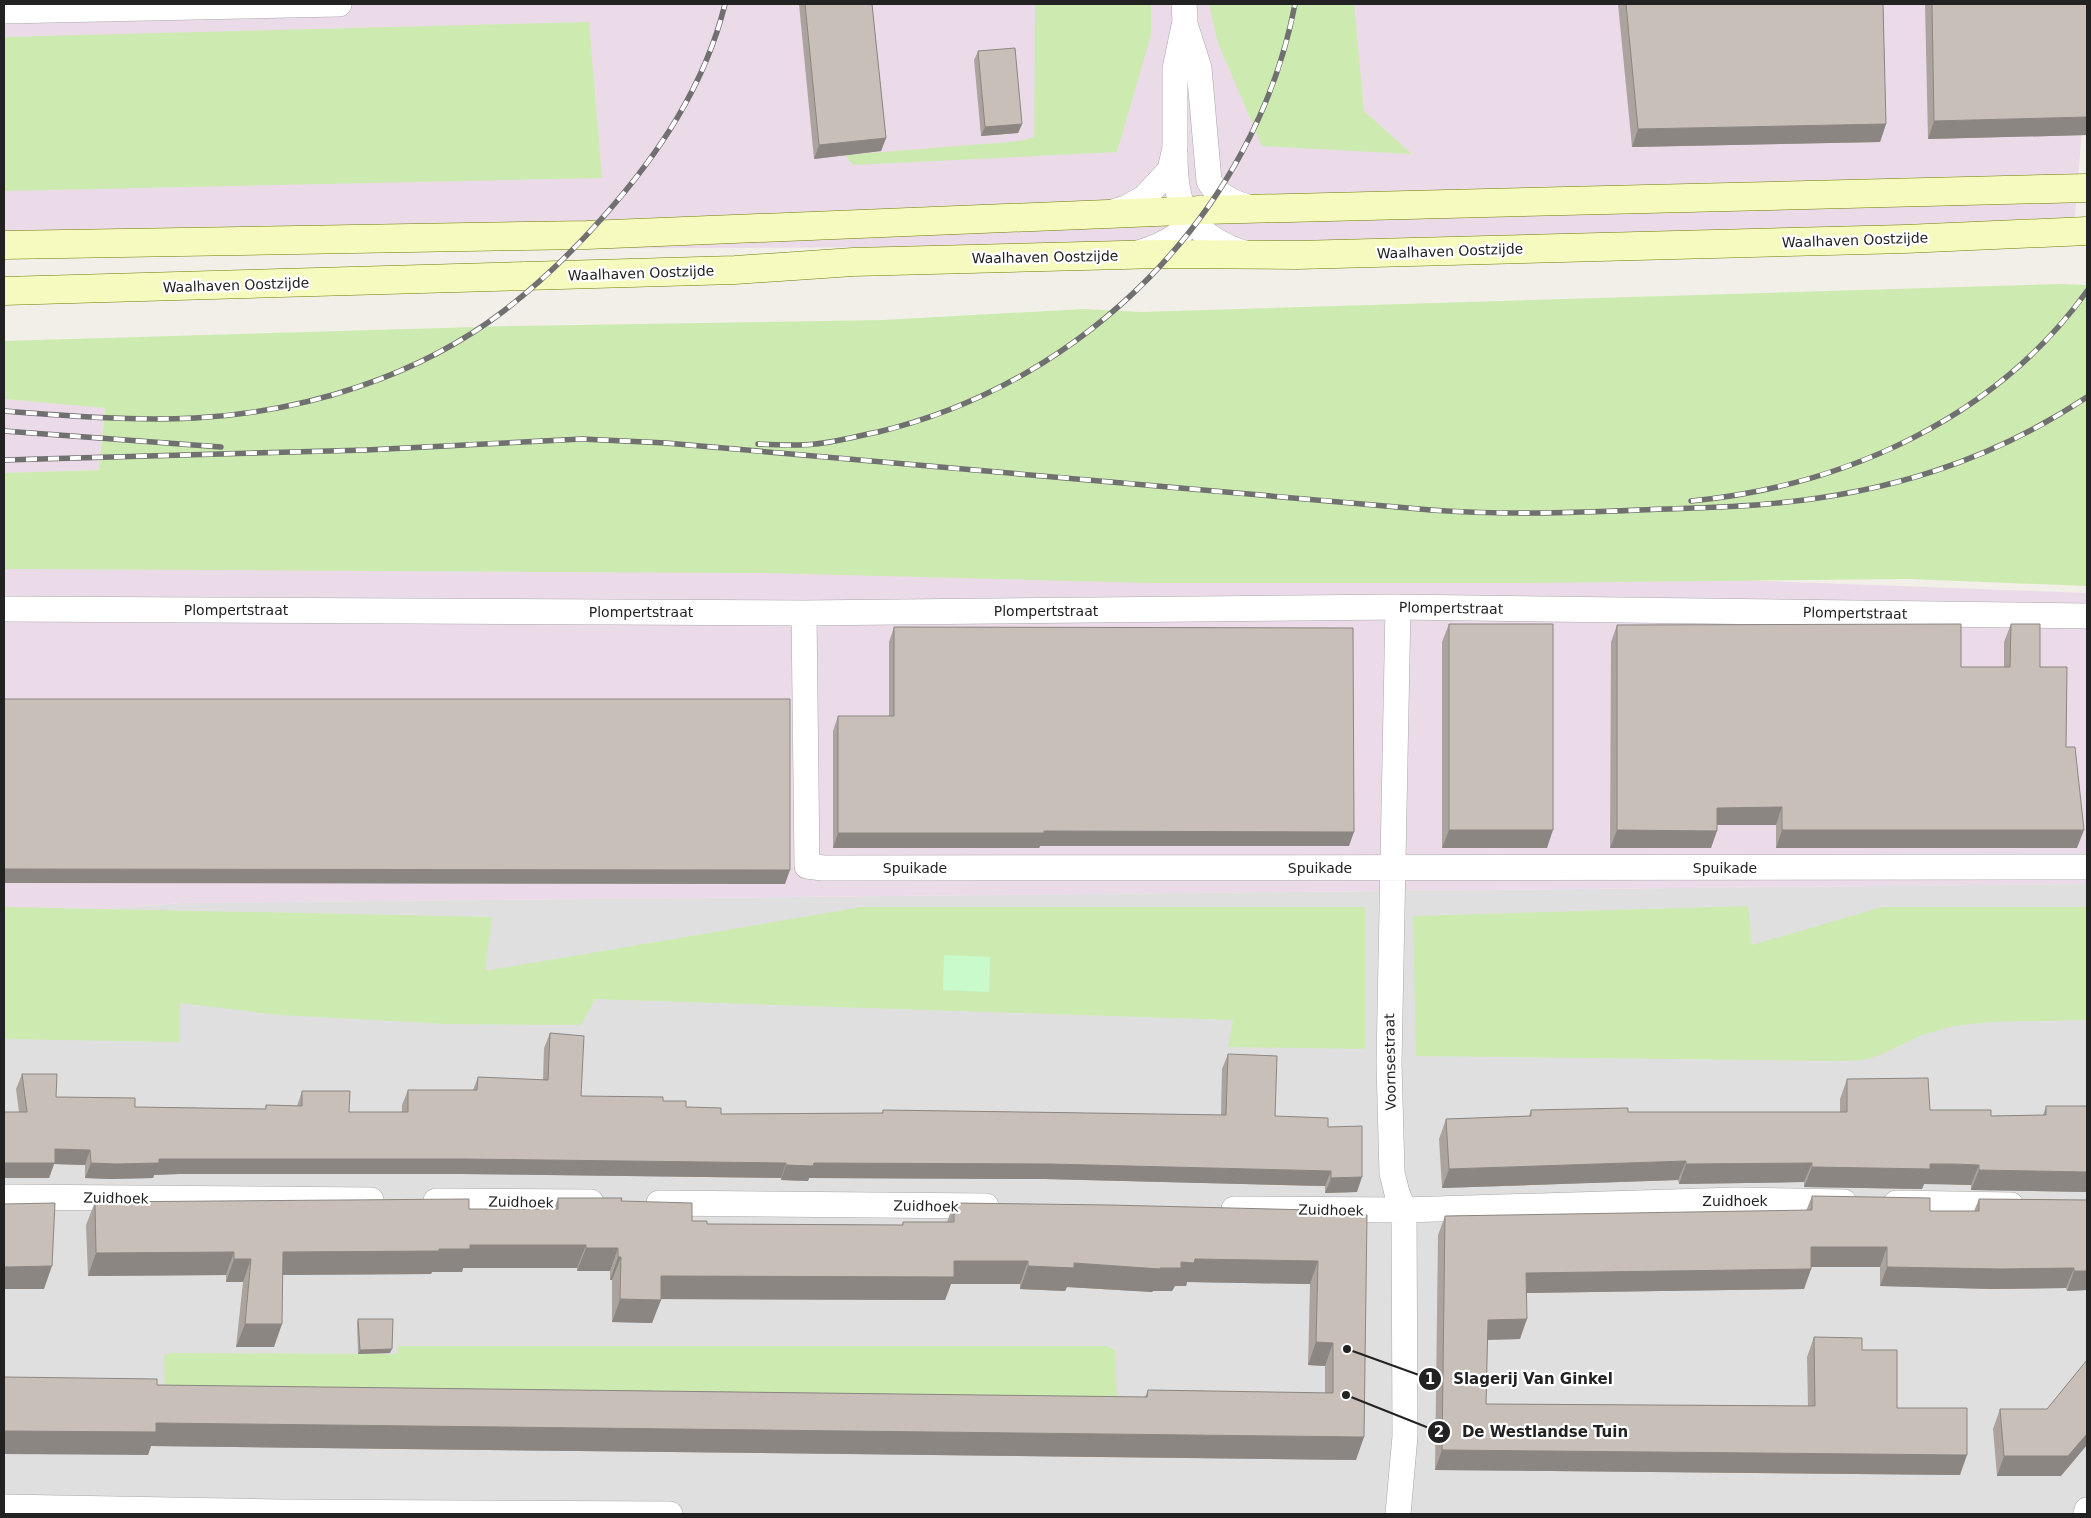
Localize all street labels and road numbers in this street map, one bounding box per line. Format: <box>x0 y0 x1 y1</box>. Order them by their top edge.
street label: Waalhaven Oostzijde <box>1781 229 1929 251</box>
street label: Waalhaven Oostzijde <box>1376 240 1524 262</box>
street label: Waalhaven Oostzijde <box>972 248 1118 266</box>
street label: Waalhaven Oostzijde <box>567 262 715 284</box>
street label: Waalhaven Oostzijde <box>162 274 310 296</box>
street label: Plompertstraat <box>1399 599 1504 617</box>
street label: Plompertstraat <box>184 602 289 618</box>
street label: Plompertstraat <box>994 603 1099 619</box>
street label: Plompertstraat <box>589 604 694 620</box>
street label: Plompertstraat <box>1803 604 1908 622</box>
street label: Spuikade <box>883 860 947 876</box>
street label: Spuikade <box>1288 860 1352 876</box>
street label: Spuikade <box>1693 860 1757 876</box>
street label: Voornsestraat <box>1381 1013 1399 1111</box>
street label: Zuidhoek <box>83 1189 150 1207</box>
street label: Zuidhoek <box>488 1193 555 1211</box>
street label: Zuidhoek <box>1702 1193 1769 1209</box>
street label: Zuidhoek <box>893 1197 960 1215</box>
street label: Zuidhoek <box>1298 1201 1365 1219</box>

